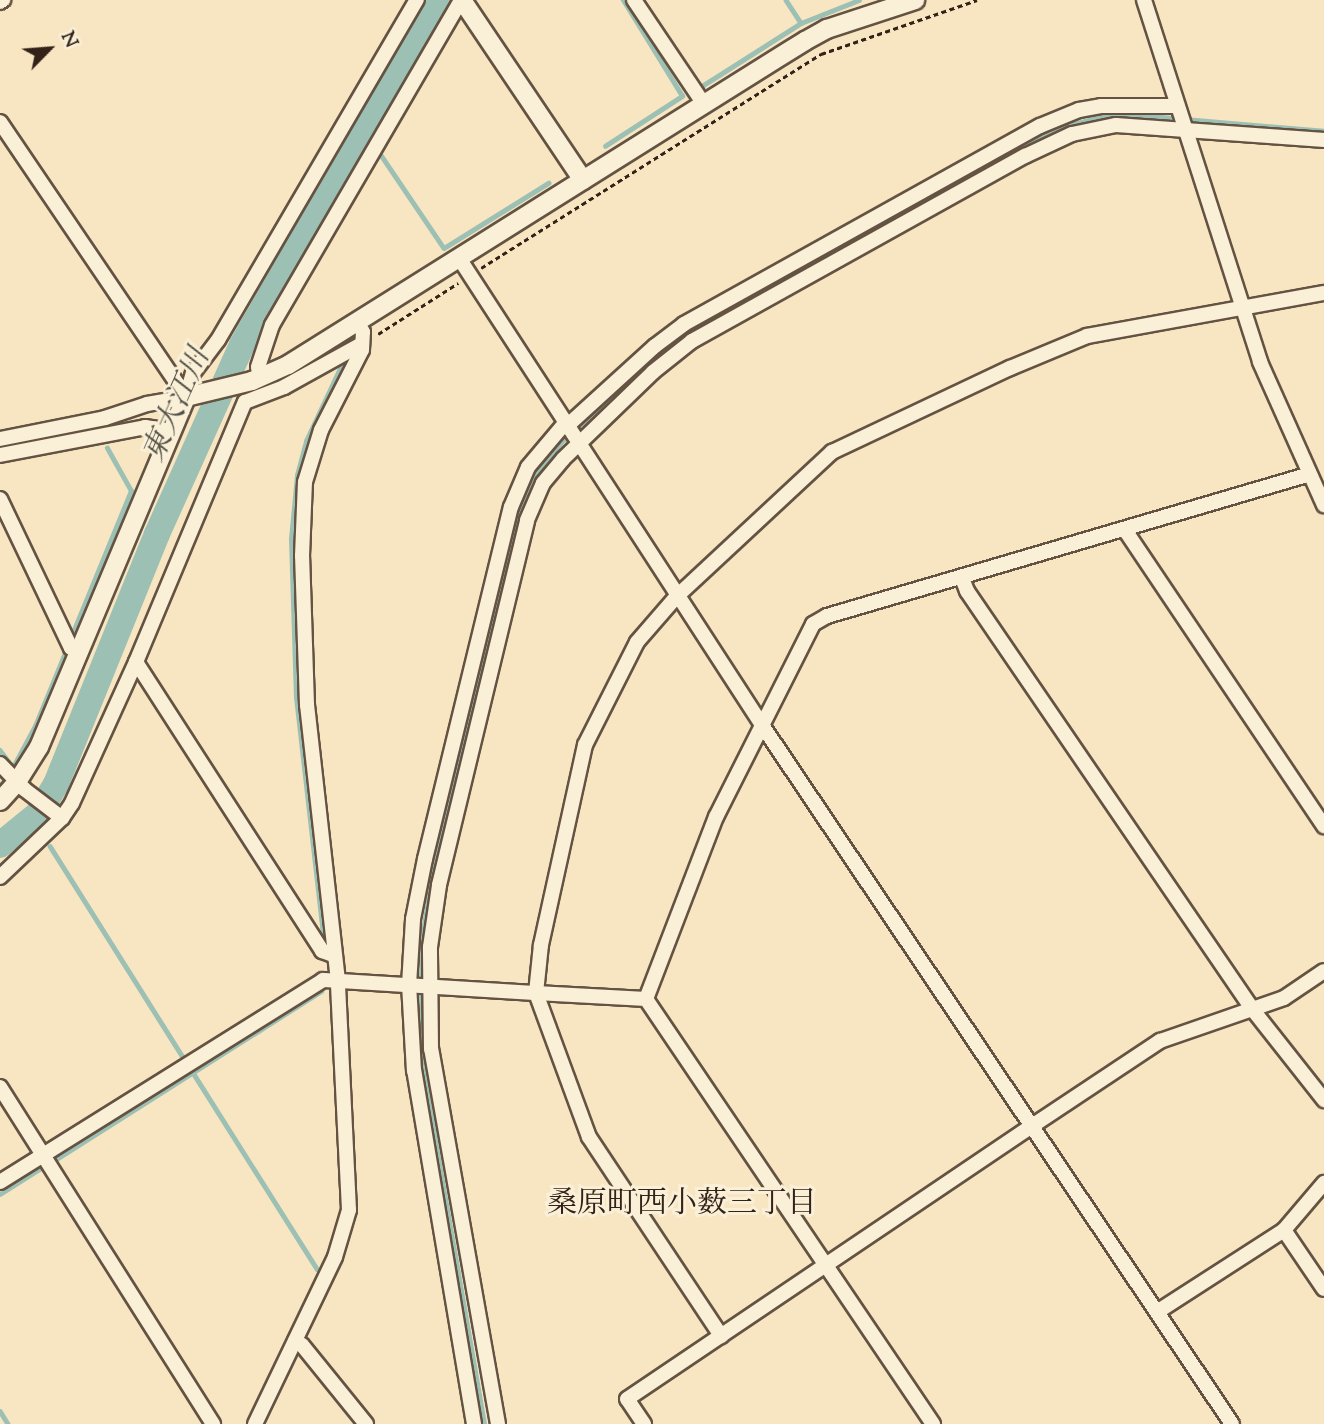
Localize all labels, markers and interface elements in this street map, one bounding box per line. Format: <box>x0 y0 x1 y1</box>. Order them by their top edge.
north arrow <box>14 14 84 84</box>
text: N <box>53 27 84 52</box>
water label: 東大江川 <box>137 344 219 468</box>
district label: 桑原町西小薮三丁目 <box>547 1187 817 1223</box>

